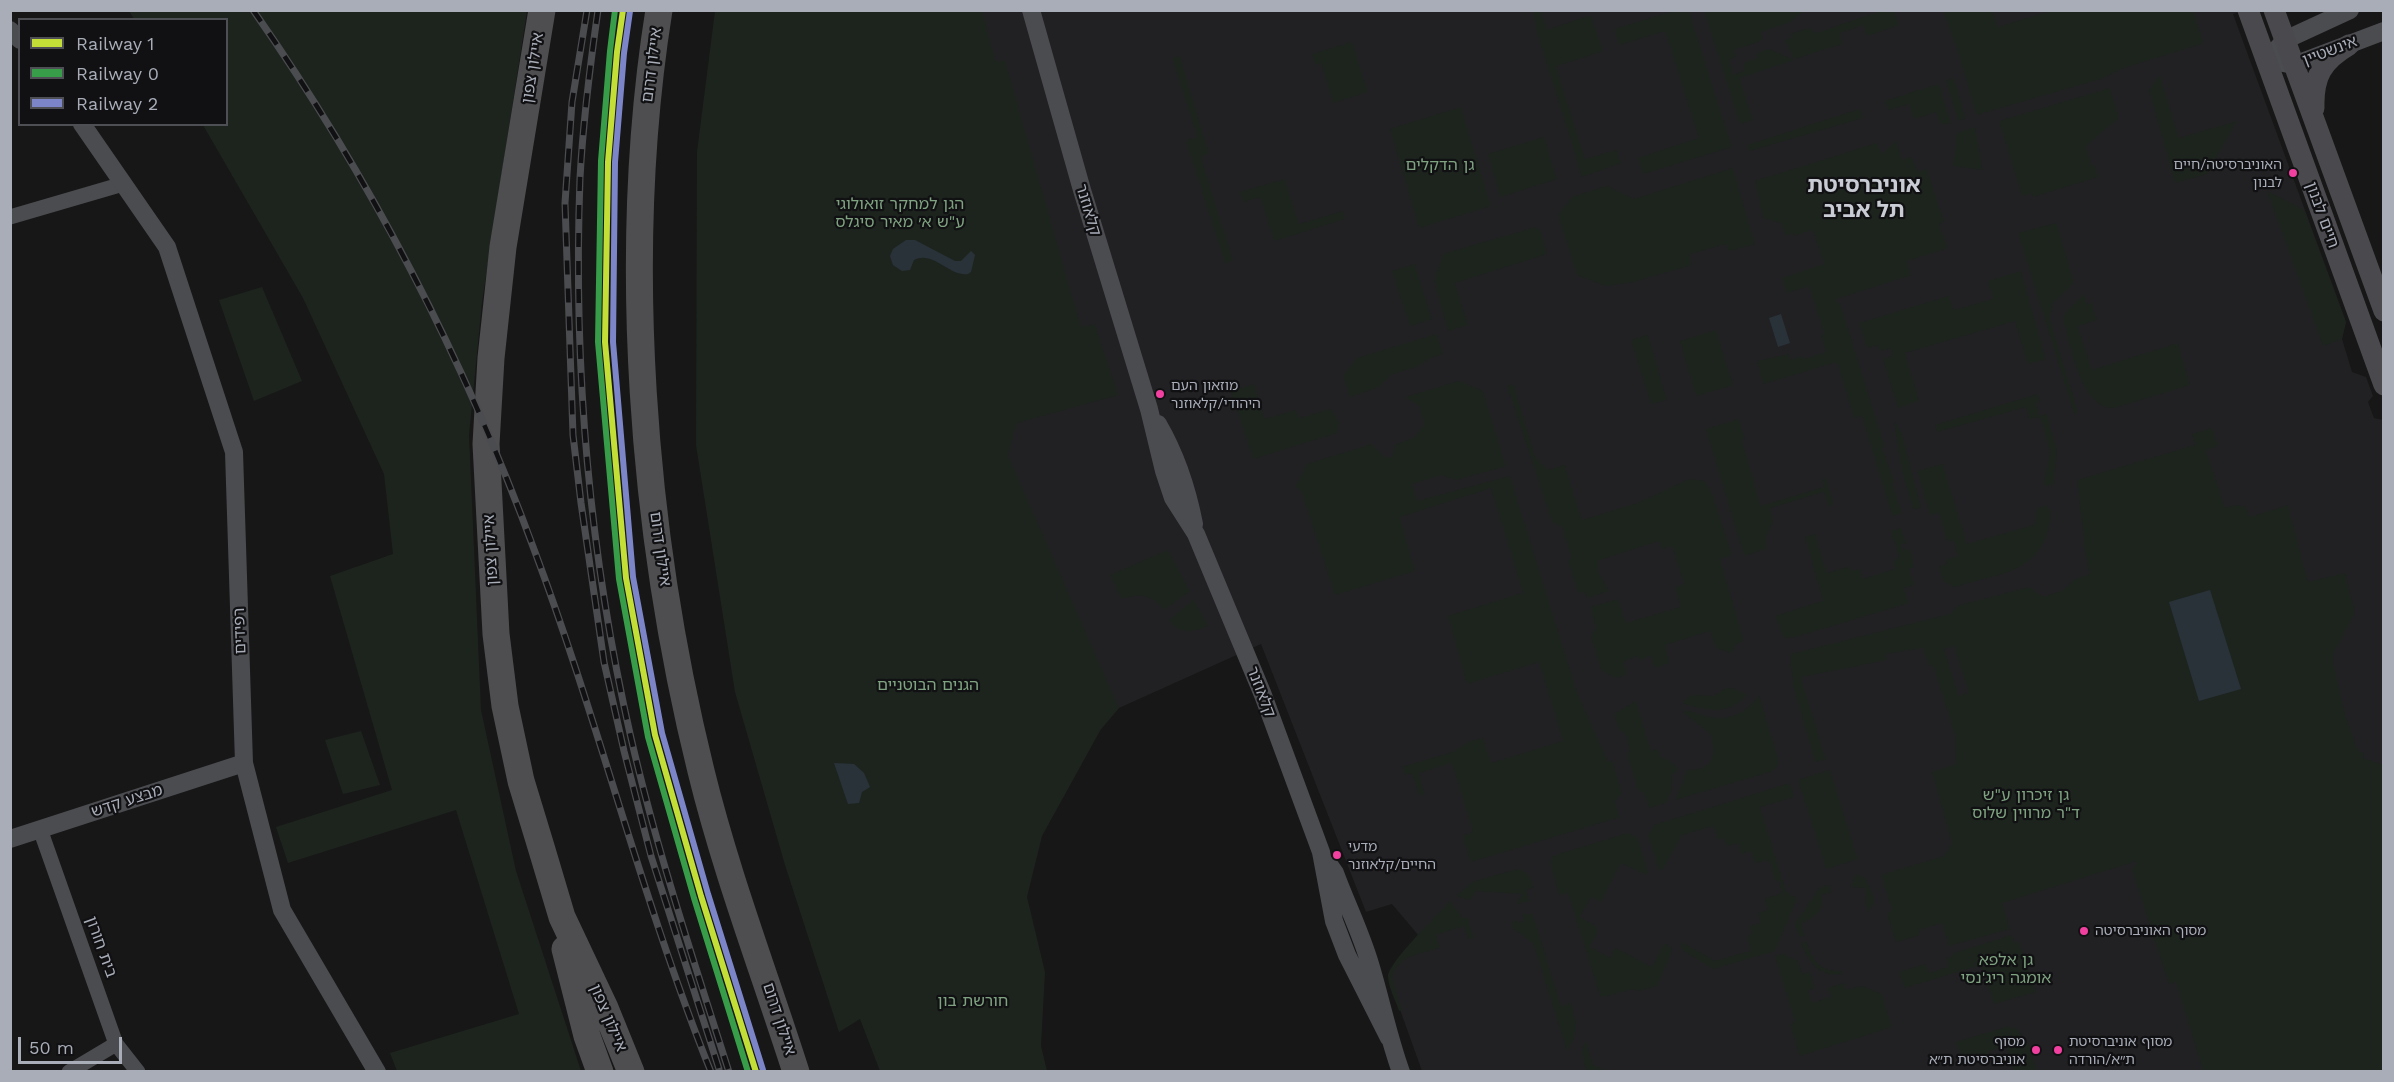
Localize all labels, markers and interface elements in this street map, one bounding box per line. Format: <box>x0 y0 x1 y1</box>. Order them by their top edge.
legend <box>18 18 228 126</box>
street label: איילון דרום <box>638 27 666 103</box>
street label: איילון צפון <box>518 31 548 105</box>
street label: אינשטיין <box>2300 32 2360 70</box>
text: Railway 1 <box>76 33 154 54</box>
text: Railway 0 <box>76 63 159 84</box>
text: Railway 2 <box>76 93 158 114</box>
park label: גן הדקלים <box>1406 155 1474 175</box>
place label: האוניברסיטה/חיים לבנון <box>2174 157 2282 190</box>
marker: האוניברסיטה/חיים לבנון <box>2287 167 2299 179</box>
district label: אוניברסיטת תל אביב <box>1807 173 1921 224</box>
street label: חיים לבנון <box>2301 179 2343 251</box>
street label: קלאוזנר <box>1071 182 1105 238</box>
park label: הגן למחקר זואולוגי ע"ש א׳ מאיר סיגלס <box>835 194 965 232</box>
place label: מוזאון העם היהודי/קלאוזנר <box>1171 378 1261 410</box>
marker: מוזאון העם היהודי/קלאוזנר <box>1154 388 1166 400</box>
street label: איילון דרום <box>645 510 675 588</box>
street label: איילון צפון <box>480 514 502 586</box>
street label: רפידים <box>230 607 250 655</box>
street label: קלאוזנר <box>1243 664 1279 720</box>
park label: הגנים הבוטניים <box>877 675 979 695</box>
street label: מבצע קדש <box>89 780 165 822</box>
park label: גן זיכרון ע"ש ד"ר מרווין שלוס <box>1972 785 2080 823</box>
place label: מדעי החיים/קלאוזנר <box>1348 839 1436 872</box>
marker: מדעי החיים/קלאוזנר <box>1331 849 1343 861</box>
street label: בית חורון <box>81 914 121 980</box>
place label: מסוף האוניברסיטה <box>2095 923 2206 939</box>
marker: מסוף האוניברסיטה <box>2078 925 2090 937</box>
park label: גן אלפא אומגה ריג'נסי <box>1961 950 2051 988</box>
street label: איילון דרום <box>758 980 800 1058</box>
street label: איילון צפון <box>585 981 631 1055</box>
park label: חורשת בון <box>938 991 1008 1011</box>
scale bar <box>21 1025 124 1063</box>
place label: מסוף אוניברסיטת ת״א <box>1929 1034 2025 1066</box>
place label: מסוף אוניברסיטת ת״א/הורדה <box>2069 1034 2172 1066</box>
text: 50 m <box>29 1037 74 1058</box>
marker: מסוף אוניברסיטת ת״א <box>2030 1044 2042 1056</box>
marker: מסוף אוניברסיטת ת״א/הורדה <box>2052 1044 2064 1056</box>

